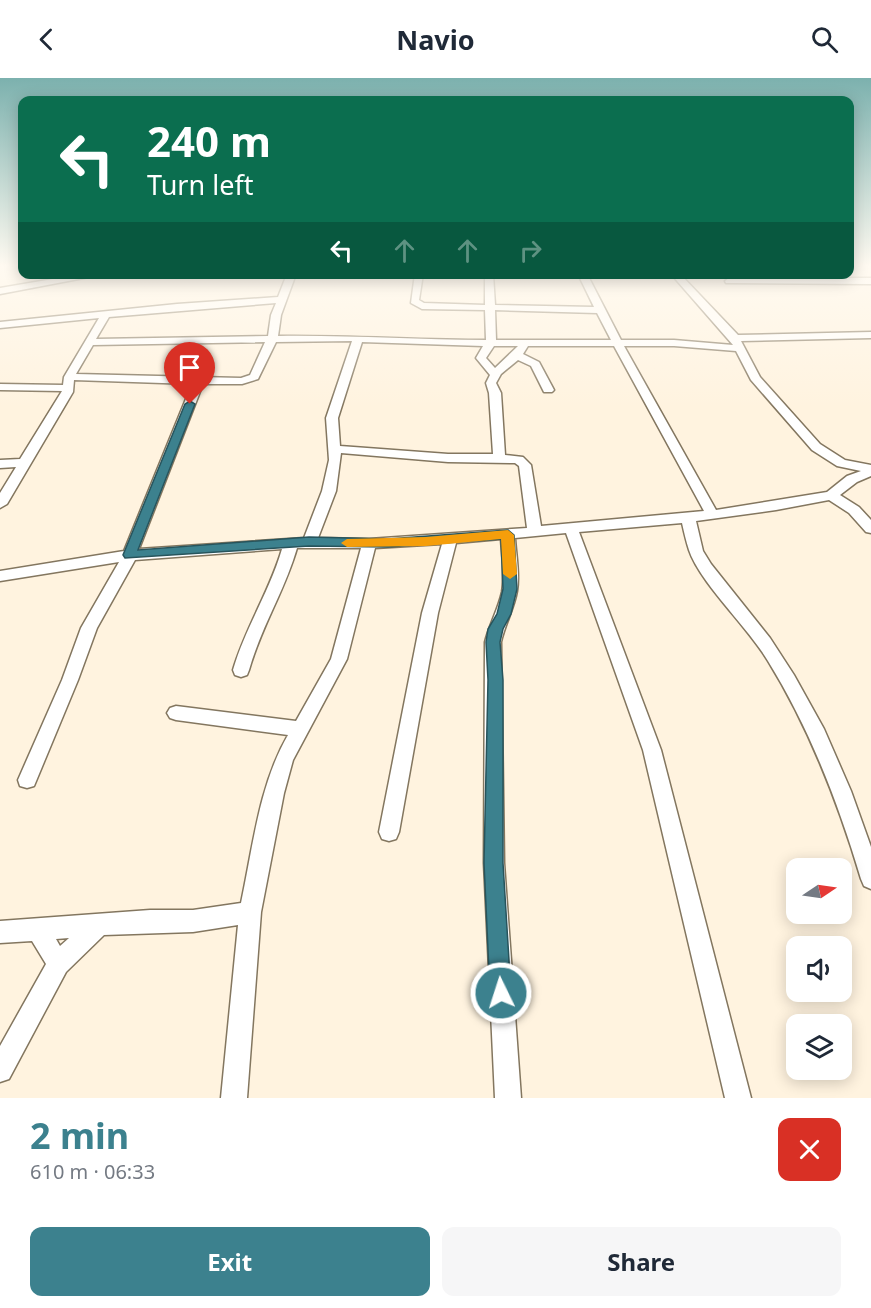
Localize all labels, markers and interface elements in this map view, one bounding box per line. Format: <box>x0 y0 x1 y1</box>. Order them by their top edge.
text: Navio <box>396 21 475 58</box>
icon: back <box>30 23 63 56</box>
icon: search <box>808 23 841 56</box>
text: 240 m <box>147 112 271 169</box>
icon: left <box>48 120 126 198</box>
text: Turn left <box>147 166 253 203</box>
icon: left <box>325 234 358 267</box>
icon: ahead <box>388 234 421 267</box>
icon: ahead <box>451 234 484 267</box>
icon: right <box>514 234 547 267</box>
pin <box>164 342 215 404</box>
icon: arrive <box>173 351 206 384</box>
north arrow <box>786 858 852 924</box>
map controls <box>786 858 852 1080</box>
button: sound <box>786 936 852 1002</box>
position arrow <box>469 961 533 1025</box>
button: layers <box>786 1014 852 1080</box>
text: 2 min <box>30 1111 129 1160</box>
button: close <box>778 1118 841 1181</box>
text: 610 m · 06:33 <box>30 1158 155 1185</box>
button: Exit <box>30 1227 430 1296</box>
button: Share <box>442 1227 841 1296</box>

